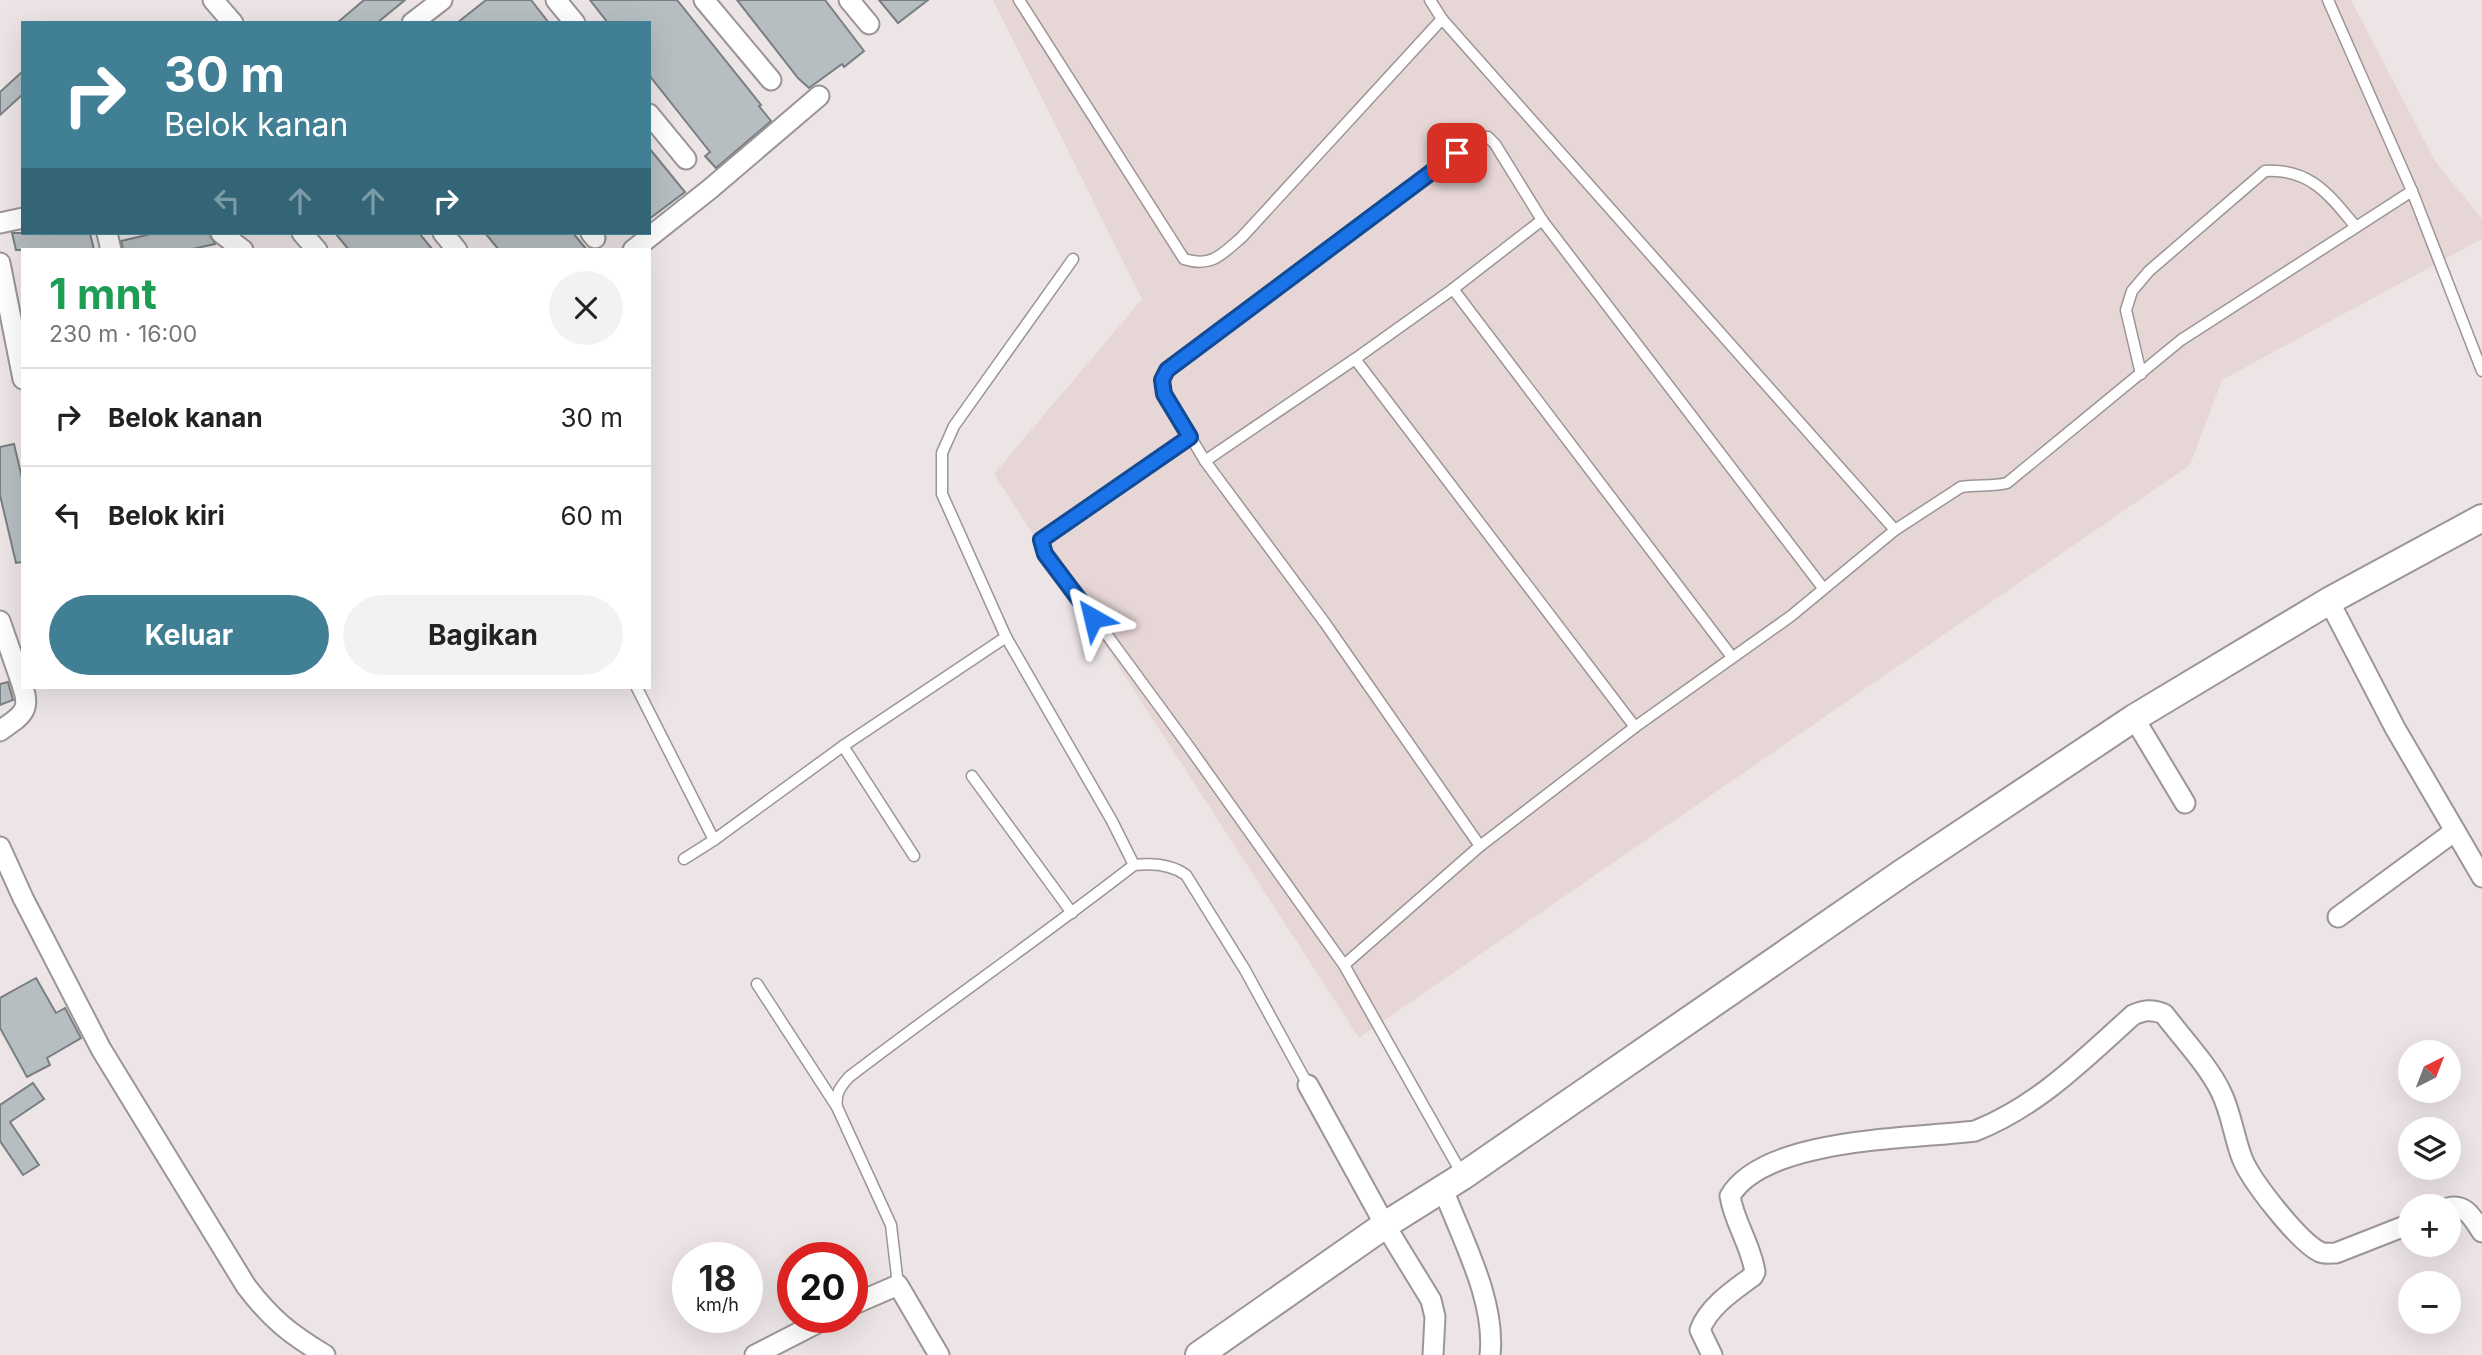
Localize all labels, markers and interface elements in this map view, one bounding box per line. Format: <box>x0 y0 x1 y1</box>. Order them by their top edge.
text: 30 m <box>164 45 285 104</box>
icon: right <box>49 49 140 140</box>
text: Belok kanan <box>164 105 348 144</box>
pin <box>1427 123 1487 183</box>
icon: arrive <box>1438 134 1476 172</box>
icon: left <box>208 182 246 220</box>
icon: ahead <box>281 182 319 220</box>
icon: ahead <box>354 182 392 220</box>
icon: right <box>427 182 465 220</box>
text: 1 mnt <box>49 268 157 319</box>
button: close <box>549 271 623 345</box>
text: 230 m · 16:00 <box>49 320 197 348</box>
icon: right <box>49 398 87 436</box>
text: Belok kanan <box>108 402 263 433</box>
text: 30 m <box>560 402 623 433</box>
icon: left <box>49 496 87 534</box>
text: Belok kiri <box>108 500 225 531</box>
text: 60 m <box>560 500 623 531</box>
position arrow <box>1056 581 1130 655</box>
button: Keluar <box>49 595 329 675</box>
button: Bagikan <box>343 595 623 675</box>
north arrow <box>2398 1040 2460 1102</box>
map controls <box>2398 1040 2461 1334</box>
button: layers <box>2398 1117 2461 1180</box>
button: + <box>2398 1194 2461 1257</box>
speed limit sign: 20 <box>777 1242 868 1333</box>
text: 18 <box>699 1257 736 1299</box>
button: − <box>2398 1271 2461 1334</box>
text: km/h <box>696 1294 739 1315</box>

